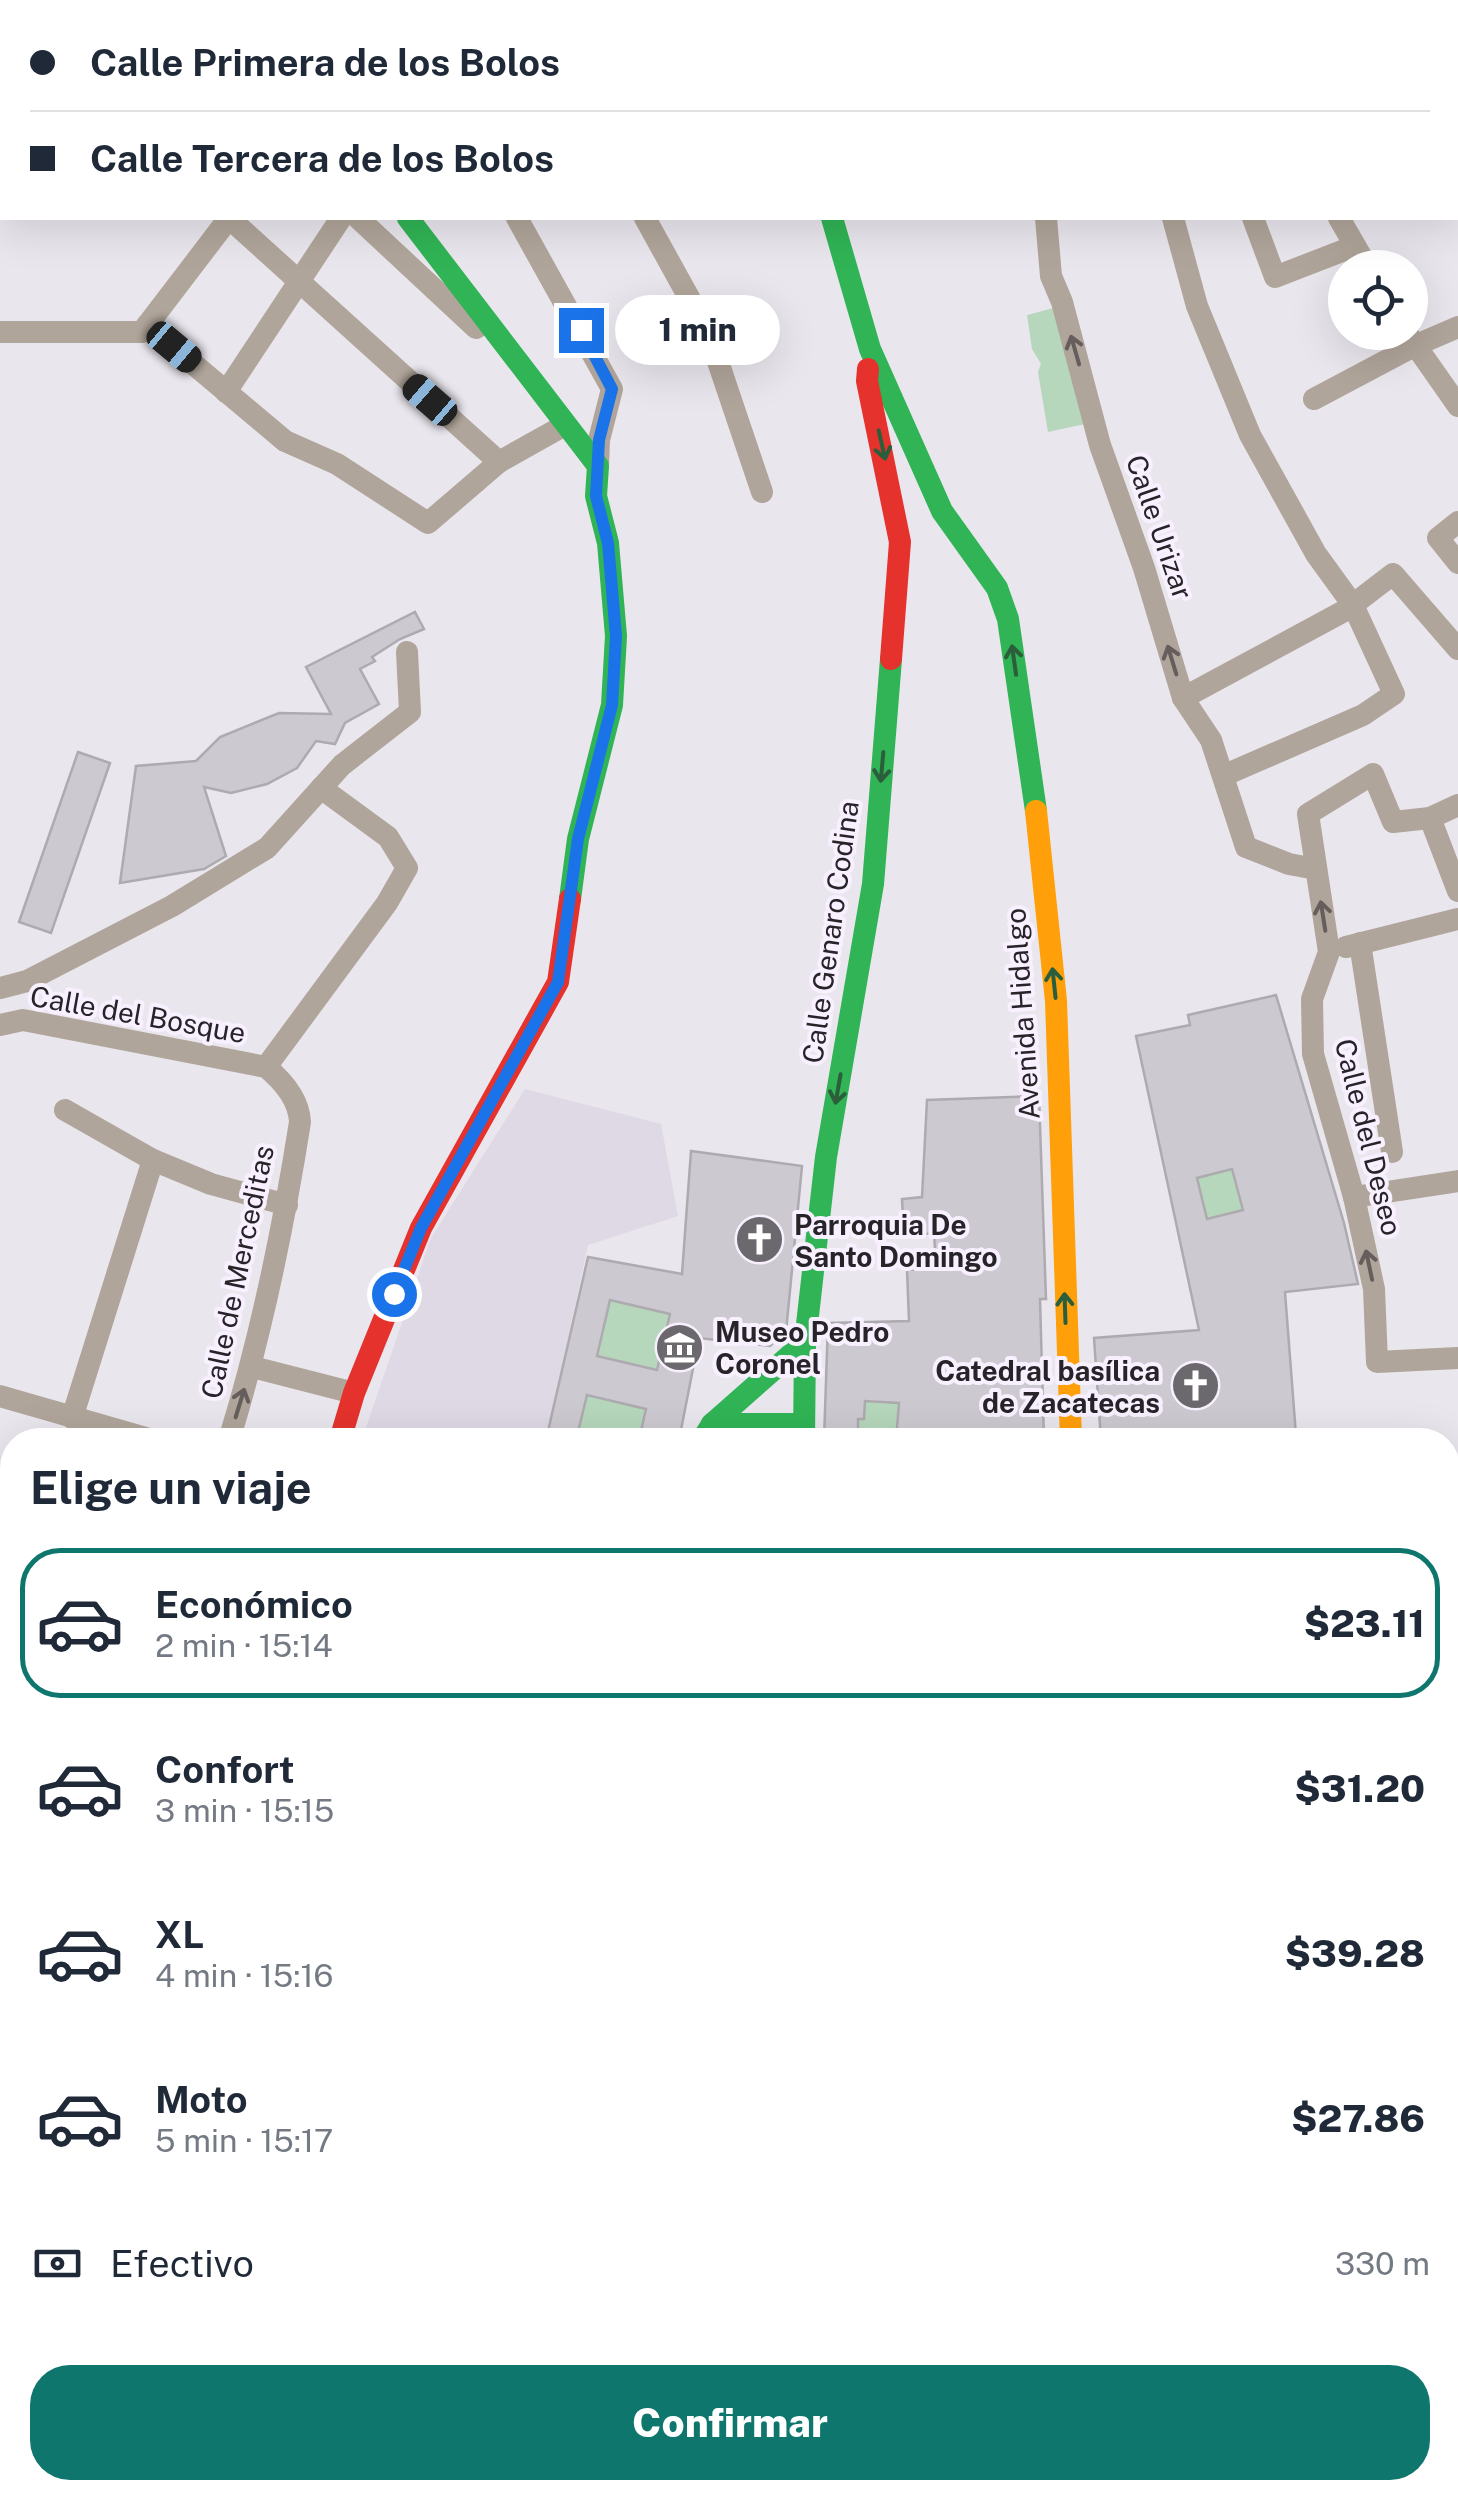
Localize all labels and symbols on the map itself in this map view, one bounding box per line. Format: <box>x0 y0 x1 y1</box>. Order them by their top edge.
callout: 1 min <box>616 295 781 365</box>
route end <box>559 308 604 353</box>
car <box>141 316 207 378</box>
one-way arrow <box>1064 335 1083 366</box>
car <box>398 369 462 431</box>
one-way arrow <box>873 428 892 460</box>
street label: Calle Urizar <box>1120 451 1200 603</box>
one-way arrow <box>1004 645 1023 677</box>
one-way arrow <box>1162 645 1180 676</box>
one-way arrow <box>873 751 892 783</box>
street label: Calle Genaro Codina <box>795 799 865 1065</box>
one-way arrow <box>1313 900 1332 932</box>
street label: Avenida Hidalgo <box>998 907 1046 1121</box>
one-way arrow <box>1044 967 1063 999</box>
street label: Calle del Bosque <box>28 979 248 1049</box>
street label: Calle del Deseo <box>1329 1035 1409 1239</box>
one-way arrow <box>828 1072 847 1105</box>
street label: Calle de Merceditas <box>194 1142 280 1402</box>
place label: Parroquia De Santo Domingo <box>794 1208 998 1273</box>
church icon: Parroquia De Santo Domingo <box>733 1214 785 1266</box>
one-way arrow <box>1359 1250 1377 1282</box>
route start <box>372 1272 417 1317</box>
one-way arrow <box>1056 1292 1075 1324</box>
place label: Museo Pedro Coronel <box>715 1315 889 1380</box>
museum icon: Museo Pedro Coronel <box>654 1321 706 1373</box>
place label: Catedral basílica de Zacatecas <box>935 1354 1160 1419</box>
church icon: Catedral basílica de Zacatecas <box>1169 1360 1221 1412</box>
one-way arrow <box>233 1388 251 1420</box>

